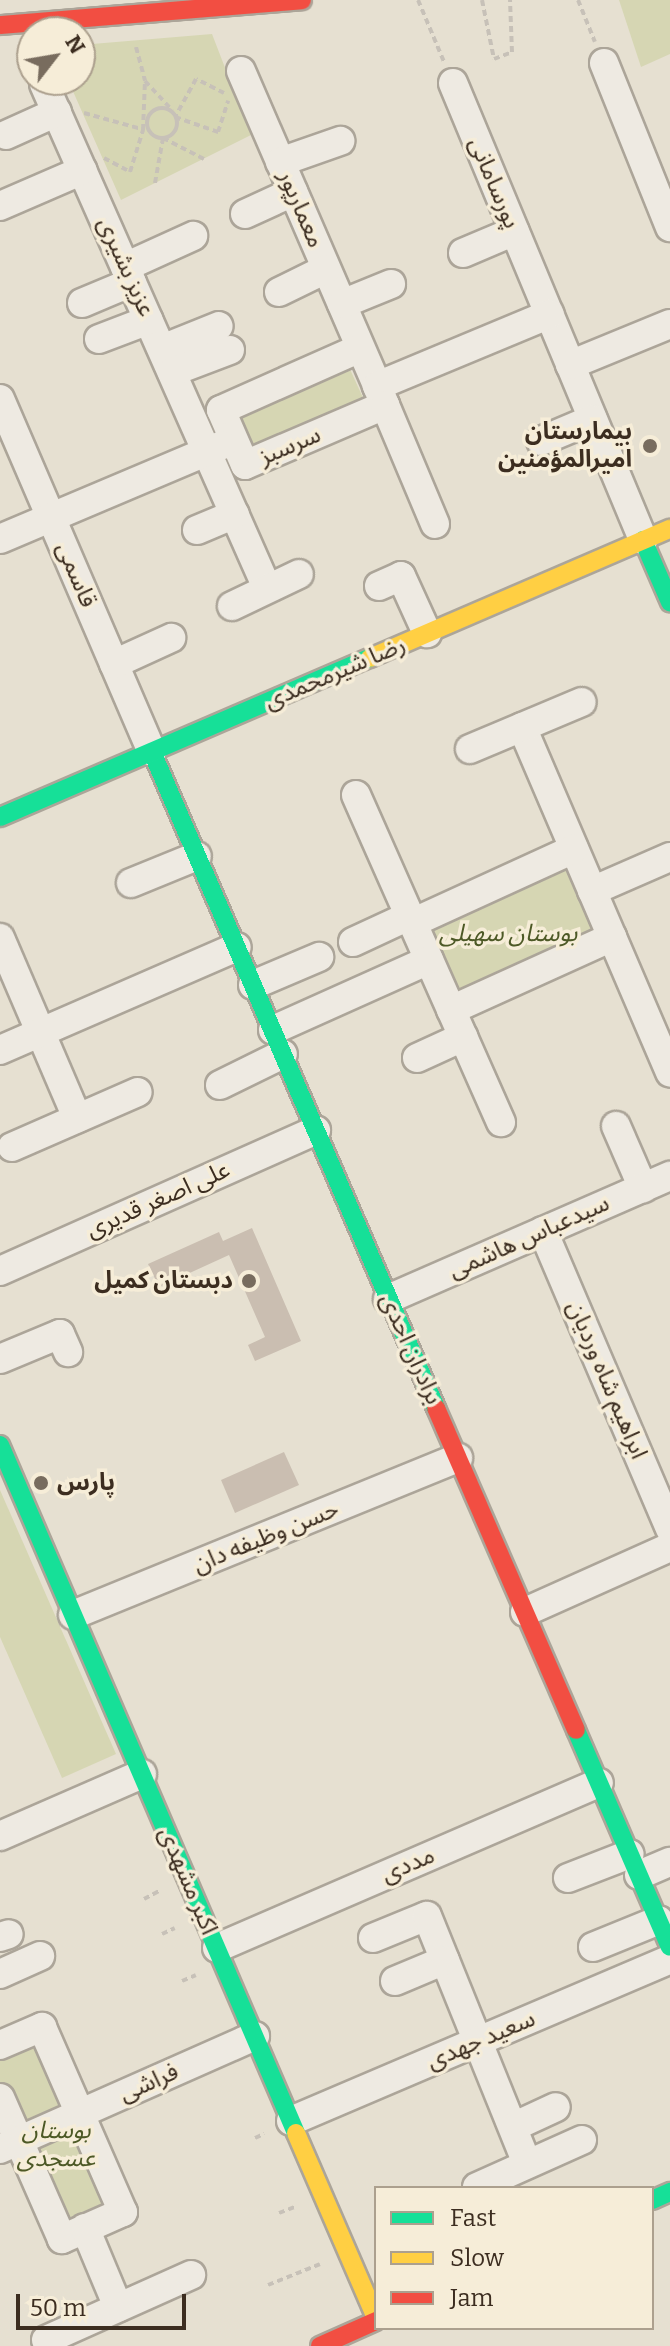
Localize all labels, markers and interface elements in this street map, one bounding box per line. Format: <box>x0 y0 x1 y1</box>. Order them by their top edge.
north arrow <box>16 16 96 96</box>
text: N <box>59 30 91 59</box>
street label: پورسامانی <box>462 133 526 233</box>
street label: معمارپور <box>272 166 330 252</box>
street label: عزیز بشیری <box>91 213 161 321</box>
place label: بیمارستان امیرالمؤمنین <box>498 418 632 474</box>
street label: سرسبز <box>255 420 325 472</box>
marker: بیمارستان امیرالمؤمنین <box>639 435 661 457</box>
street label: قاسمی <box>49 538 103 612</box>
street label: رضا شیرمحمدی <box>260 630 410 716</box>
park label: بوستان سهیلی <box>439 920 577 948</box>
street label: علی اصغر قدیری <box>82 1155 234 1245</box>
street label: سیدعباس هاشمی <box>444 1189 614 1285</box>
place label: دبستان کمیل <box>94 1267 233 1295</box>
marker: دبستان کمیل <box>240 1272 258 1290</box>
street label: برادران احدی <box>374 1289 448 1409</box>
street label: ابراهیم شاه وردیان <box>561 1297 653 1463</box>
place label: پارس <box>57 1469 115 1497</box>
marker: پارس <box>32 1474 50 1492</box>
street label: حسن وظیفه دان <box>189 1495 343 1579</box>
street label: اکبر مشهدی <box>152 1823 224 1939</box>
street label: مددی <box>377 1841 439 1889</box>
street label: سعید جهدی <box>422 2004 540 2076</box>
street label: فراشی <box>115 2057 183 2109</box>
park label: بوستان عسجدی <box>17 2117 95 2173</box>
legend <box>374 2186 654 2330</box>
text: Fast <box>450 2204 496 2232</box>
text: Slow <box>450 2244 504 2272</box>
scale bar <box>20 2278 190 2328</box>
text: Jam <box>450 2284 493 2312</box>
text: 50 m <box>30 2294 86 2322</box>

